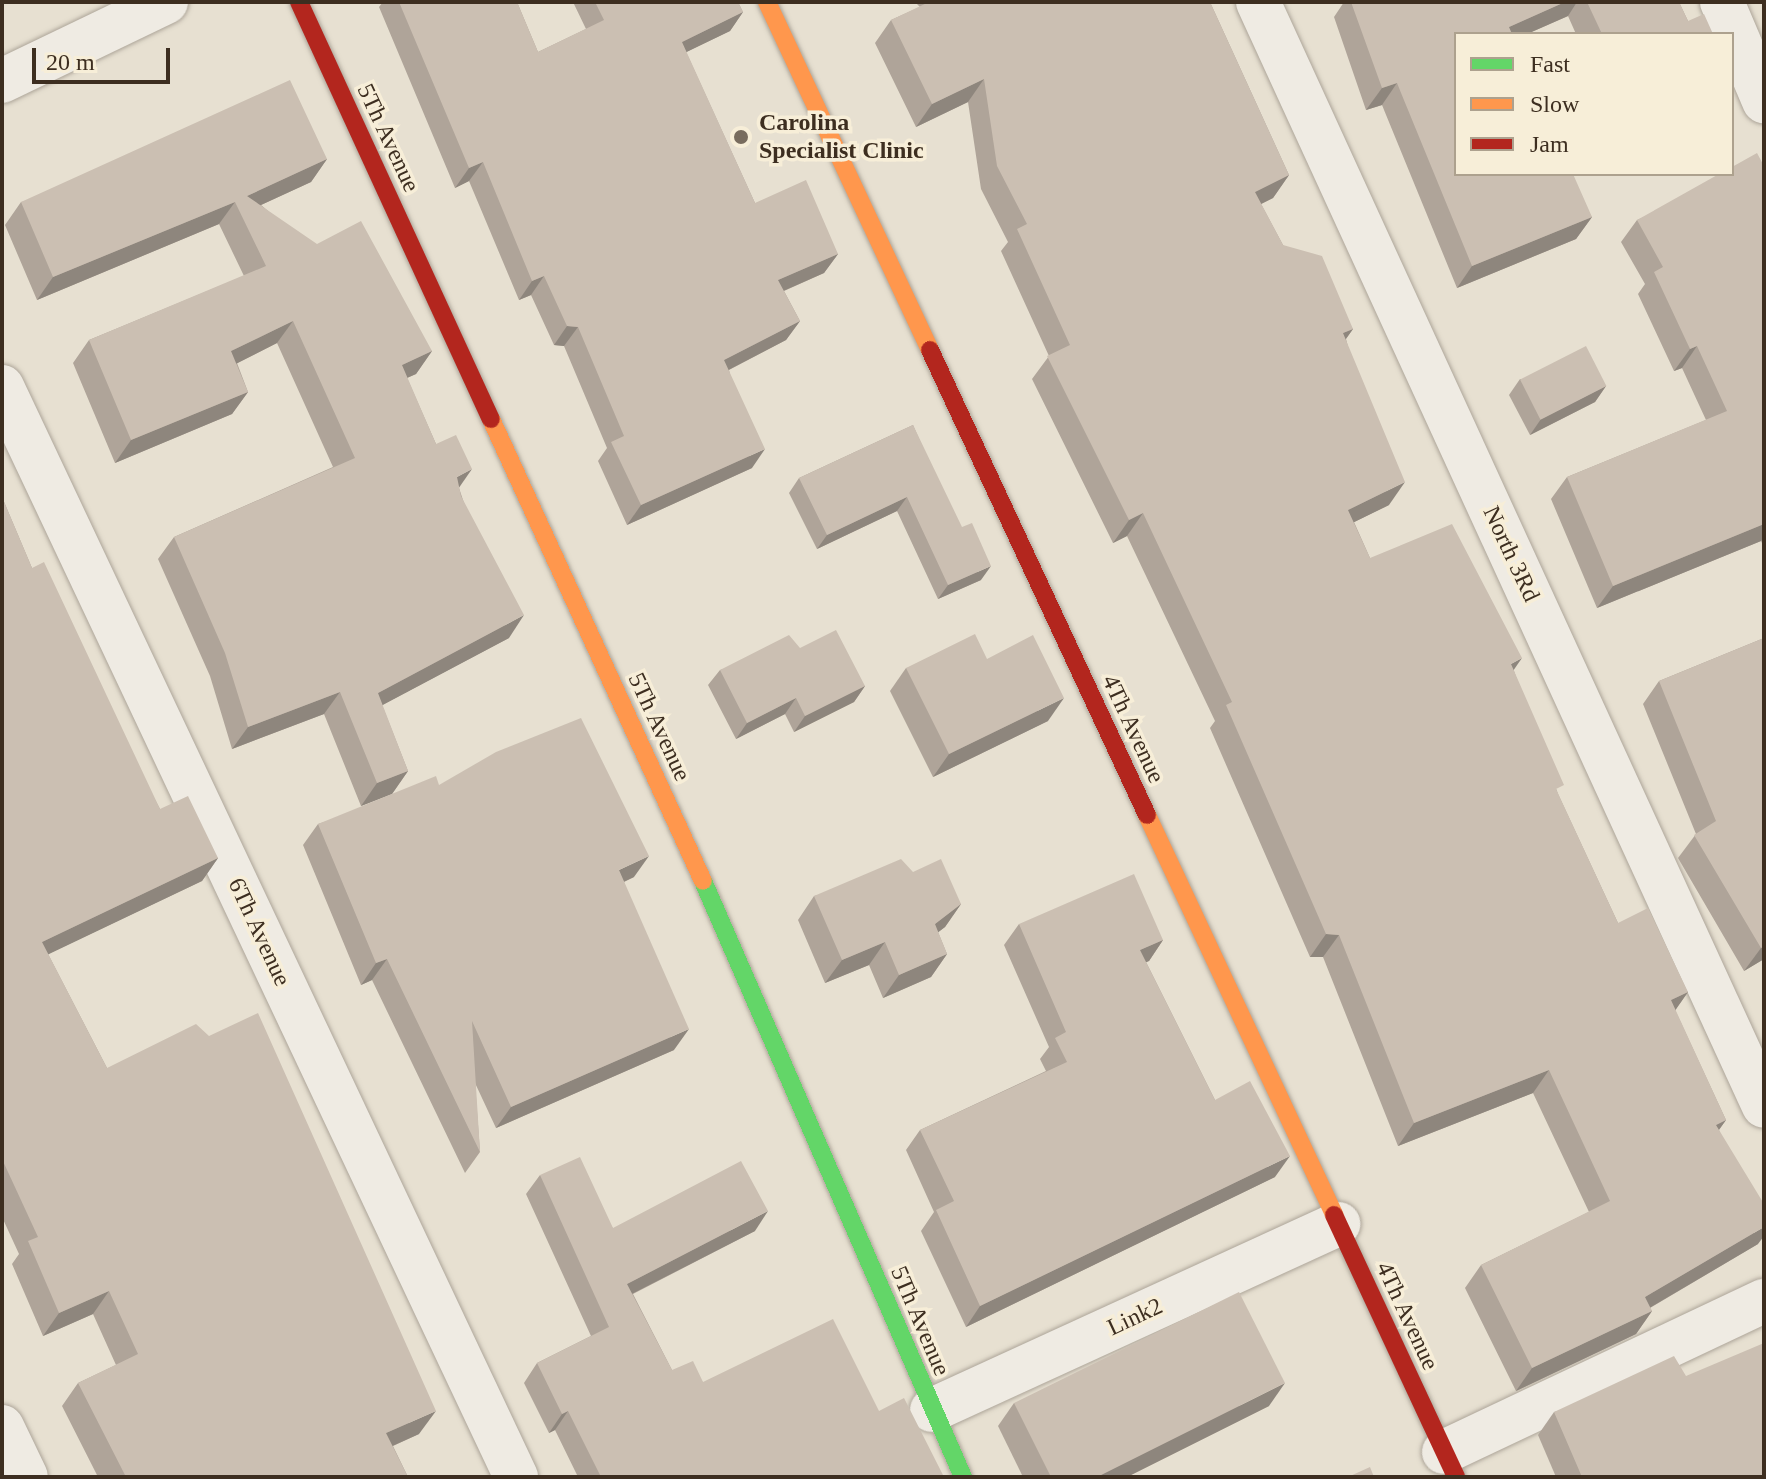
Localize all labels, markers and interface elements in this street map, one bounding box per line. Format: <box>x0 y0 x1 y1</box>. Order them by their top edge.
scale bar <box>36 32 174 82</box>
legend <box>1454 32 1734 176</box>
text: 20 m <box>46 49 95 75</box>
text: Fast <box>1530 51 1570 77</box>
street label: 5Th Avenue <box>350 79 426 197</box>
text: Slow <box>1530 91 1579 117</box>
place label: Carolina Specialist Clinic <box>759 109 924 165</box>
marker: Carolina Specialist Clinic <box>730 126 752 148</box>
text: Jam <box>1530 131 1569 157</box>
street label: North 3Rd <box>1476 502 1546 606</box>
street label: 5Th Avenue <box>621 668 697 786</box>
street label: 4Th Avenue <box>1095 670 1171 788</box>
street label: 6Th Avenue <box>221 873 297 991</box>
street label: 4Th Avenue <box>1369 1257 1445 1375</box>
street label: 5Th Avenue <box>884 1261 956 1381</box>
street label: Link2 <box>1103 1292 1167 1342</box>

